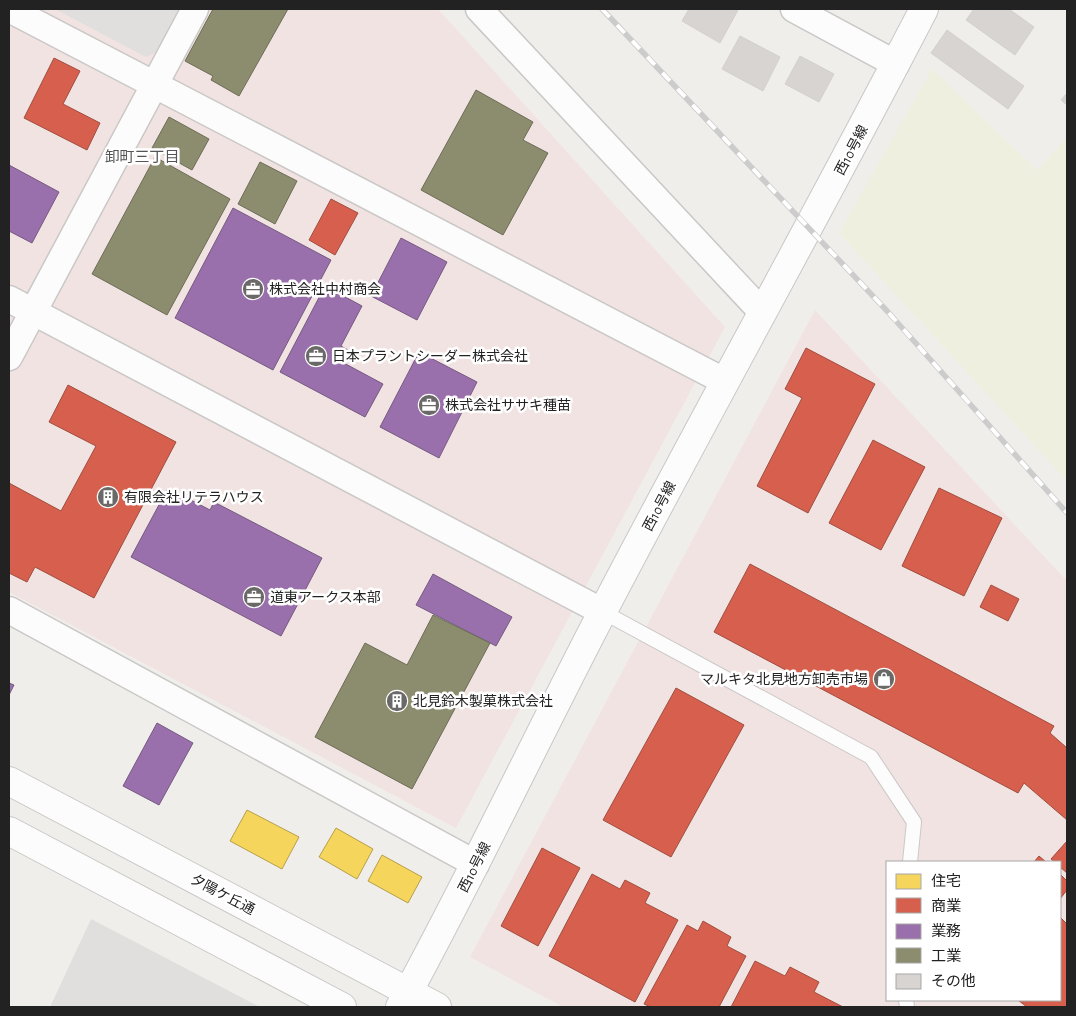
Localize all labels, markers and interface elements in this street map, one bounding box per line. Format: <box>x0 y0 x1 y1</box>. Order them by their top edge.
street label: 西10号線 <box>832 123 871 178</box>
district label: 卸町三丁目 <box>104 149 180 165</box>
office icon: 株式会社中村商会 <box>241 277 265 301</box>
place label: 株式会社中村商会 <box>269 281 381 297</box>
office icon: 日本プラントシーダー株式会社 <box>304 344 328 368</box>
place label: 日本プラントシーダー株式会社 <box>332 349 528 364</box>
office icon: 株式会社ササキ種苗 <box>417 393 441 417</box>
place label: 株式会社ササキ種苗 <box>445 398 571 413</box>
street label: 西10号線 <box>640 479 679 534</box>
building icon: 有限会社リテラハウス <box>96 485 120 509</box>
place label: 有限会社リテラハウス <box>124 490 264 505</box>
office icon: 道東アークス本部 <box>242 585 266 609</box>
place label: 道東アークス本部 <box>270 590 381 605</box>
shop icon: マルキタ北見地方卸売市場 <box>872 667 896 691</box>
place label: マルキタ北見地方卸売市場 <box>700 671 868 687</box>
building icon: 北見鈴木製菓株式会社 <box>385 689 409 713</box>
place label: 北見鈴木製菓株式会社 <box>413 693 553 709</box>
street label: 西10号線 <box>455 840 493 895</box>
legend <box>886 861 1061 1001</box>
street label: 夕陽ケ丘通 <box>188 871 257 917</box>
text: 住宅 <box>931 873 961 889</box>
text: 商業 <box>931 898 961 914</box>
text: 業務 <box>931 923 961 939</box>
text: 工業 <box>931 948 961 964</box>
text: その他 <box>931 973 976 989</box>

